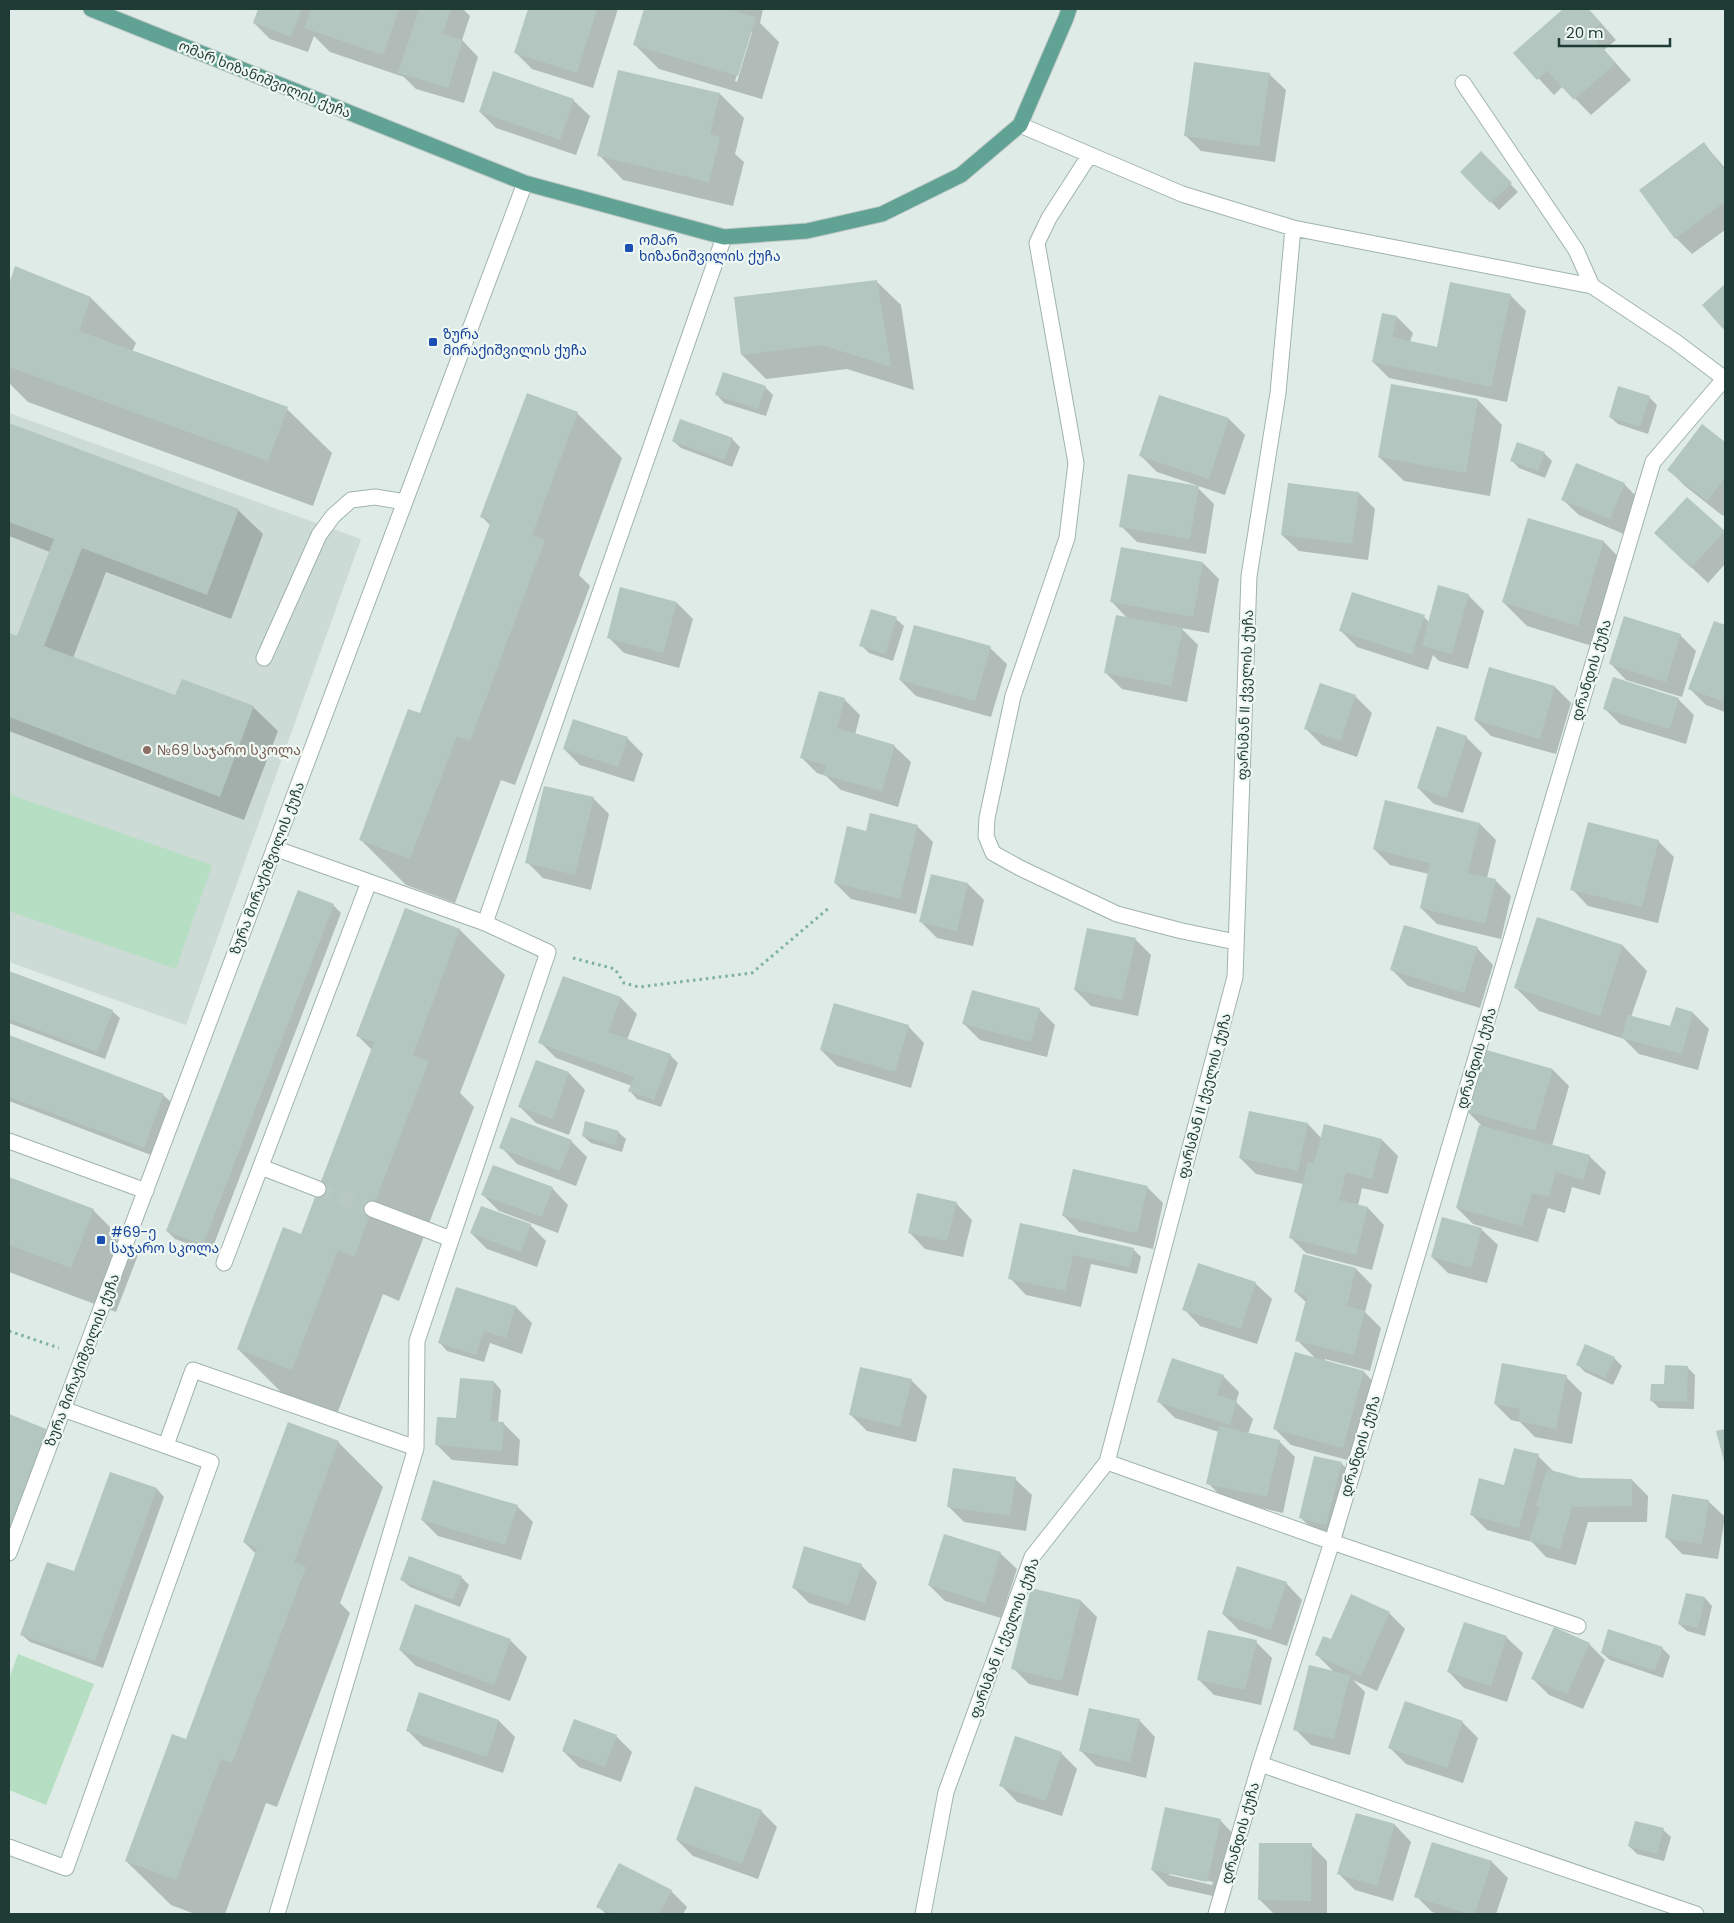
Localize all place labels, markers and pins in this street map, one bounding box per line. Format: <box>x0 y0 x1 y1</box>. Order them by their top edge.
place label: ომარ ხიზანიშვილის ქუჩა <box>639 230 781 266</box>
marker: ომარ ხიზანიშვილის ქუჩა <box>623 242 635 254</box>
place label: ზურა მირაქიშვილის ქუჩა <box>443 324 587 360</box>
marker: ზურა მირაქიშვილის ქუჩა <box>427 336 439 348</box>
place label: №69 საჯარო სკოლა <box>157 740 301 760</box>
marker: №69 საჯარო სკოლა <box>141 744 153 756</box>
place label: #69-ე საჯარო სკოლა <box>111 1222 219 1258</box>
marker: #69-ე საჯარო სკოლა <box>95 1234 107 1246</box>

